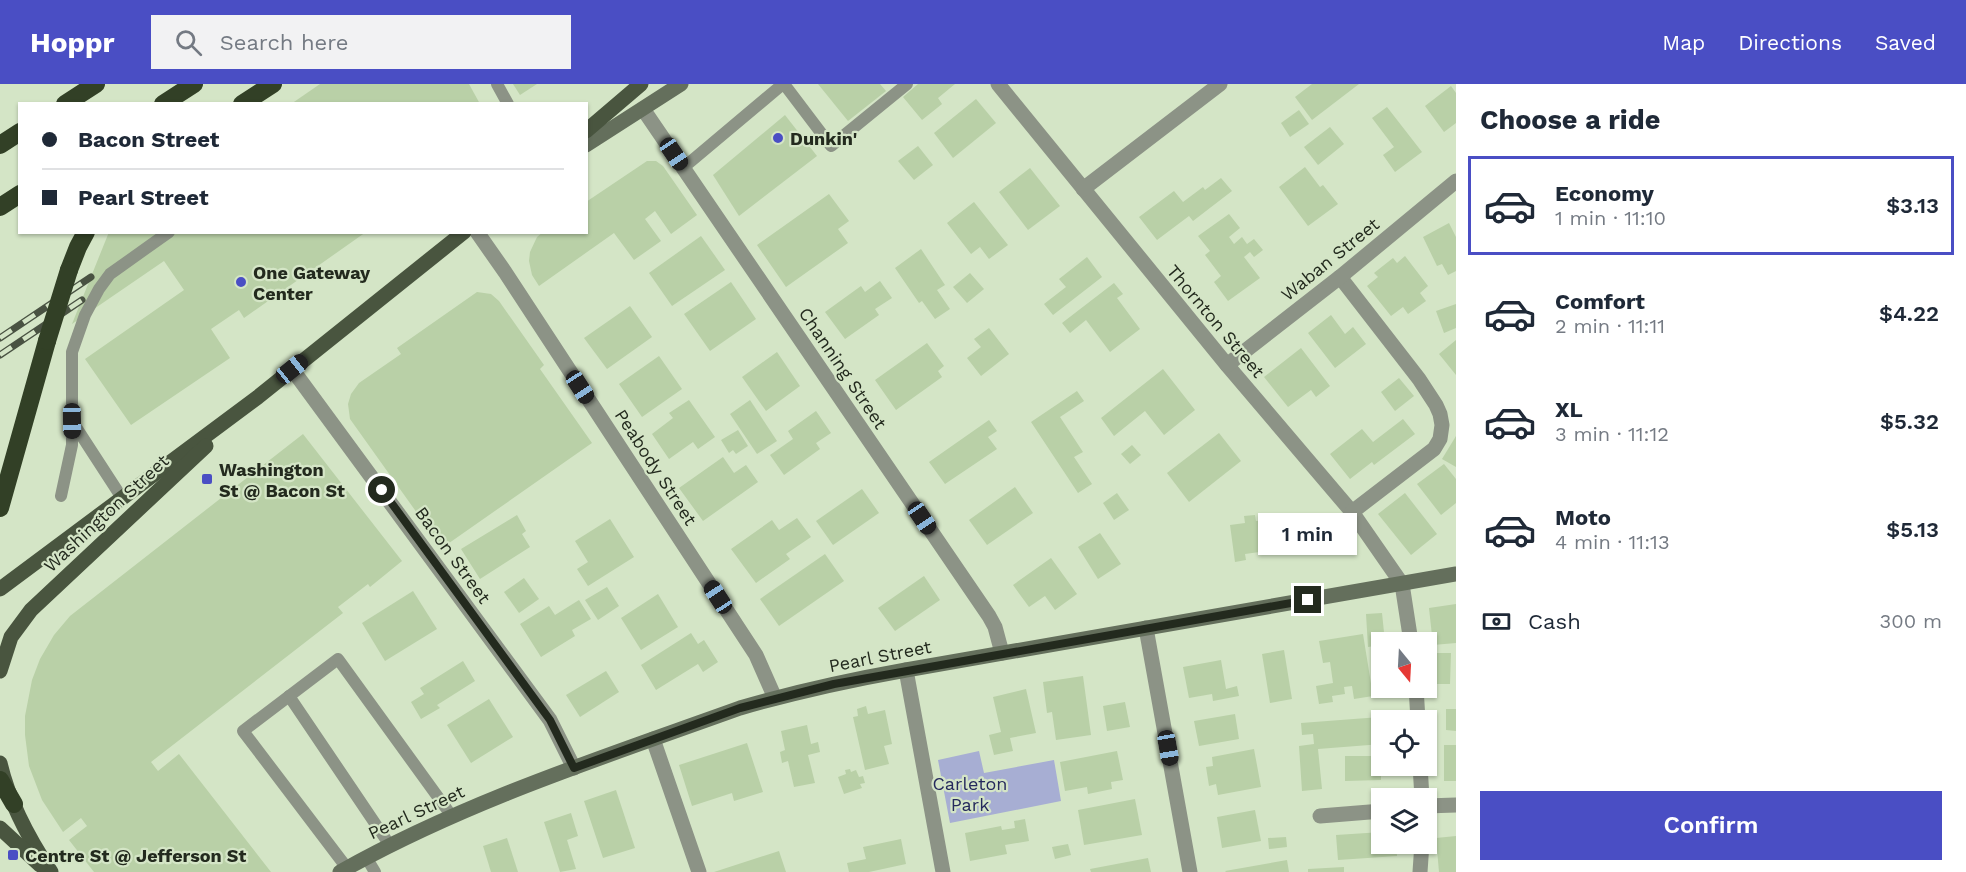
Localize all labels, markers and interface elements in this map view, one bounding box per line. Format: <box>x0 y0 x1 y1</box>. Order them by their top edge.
search box <box>151 15 571 69</box>
text: Hoppr <box>30 26 115 59</box>
icon: search <box>172 26 205 59</box>
text: Search here <box>220 30 349 55</box>
text: Map <box>1662 30 1705 55</box>
text: Directions <box>1738 30 1842 55</box>
text: Saved <box>1875 30 1936 55</box>
text: Choose a ride <box>1480 104 1660 136</box>
text: Bacon Street <box>78 127 219 152</box>
place label: Dunkin' <box>790 128 857 149</box>
marker: Dunkin' <box>771 131 785 145</box>
car <box>656 134 692 174</box>
icon: car <box>1483 179 1537 233</box>
text: Economy <box>1555 181 1654 206</box>
text: Pearl Street <box>78 185 209 210</box>
text: $3.13 <box>1886 193 1939 218</box>
text: 1 min · 11:10 <box>1555 206 1666 230</box>
street label: Waban Street <box>1277 213 1383 305</box>
street label: Thornton Street <box>1163 260 1270 382</box>
place label: One Gateway Center <box>253 262 371 304</box>
marker: One Gateway Center <box>234 275 248 289</box>
icon: car <box>1483 287 1537 341</box>
text: Comfort <box>1555 289 1645 314</box>
text: $4.22 <box>1879 301 1939 326</box>
street label: Channing Street <box>795 303 892 433</box>
text: 2 min · 11:11 <box>1555 314 1665 338</box>
car <box>272 351 312 387</box>
car <box>563 367 597 407</box>
icon: car <box>1483 395 1537 449</box>
text: XL <box>1555 397 1583 422</box>
car <box>63 403 81 439</box>
street label: Peabody Street <box>611 405 702 529</box>
text: $5.32 <box>1880 409 1939 434</box>
text: 3 min · 11:12 <box>1555 422 1669 446</box>
street label: Washington Street <box>39 450 173 576</box>
place label: Washington St @ Bacon St <box>219 459 345 501</box>
marker: Washington St @ Bacon St <box>200 472 214 486</box>
route start <box>368 476 395 503</box>
car <box>904 498 940 538</box>
street label: Bacon Street <box>411 503 495 608</box>
icon: car <box>1483 503 1537 557</box>
text: Moto <box>1555 505 1611 530</box>
callout: 1 min <box>1258 513 1358 555</box>
text: $5.13 <box>1886 517 1939 542</box>
text: 1 min <box>1282 522 1333 546</box>
text: 4 min · 11:13 <box>1555 530 1670 554</box>
car <box>701 577 735 617</box>
route end <box>1294 586 1321 613</box>
icon: cash <box>1480 605 1513 638</box>
text: Cash <box>1528 609 1581 634</box>
text: 300 m <box>1880 609 1942 633</box>
north arrow <box>1371 632 1437 698</box>
map controls <box>1371 632 1437 854</box>
street label: Pearl Street <box>827 636 933 676</box>
button: locate <box>1371 710 1437 776</box>
car <box>1156 729 1180 767</box>
park label: Carleton Park <box>933 773 1008 815</box>
street label: Pearl Street <box>364 780 468 843</box>
button: layers <box>1371 788 1437 854</box>
button: Confirm <box>1480 791 1942 860</box>
place label: Centre St @ Jefferson St <box>25 845 246 866</box>
marker: Centre St @ Jefferson St <box>6 848 20 862</box>

